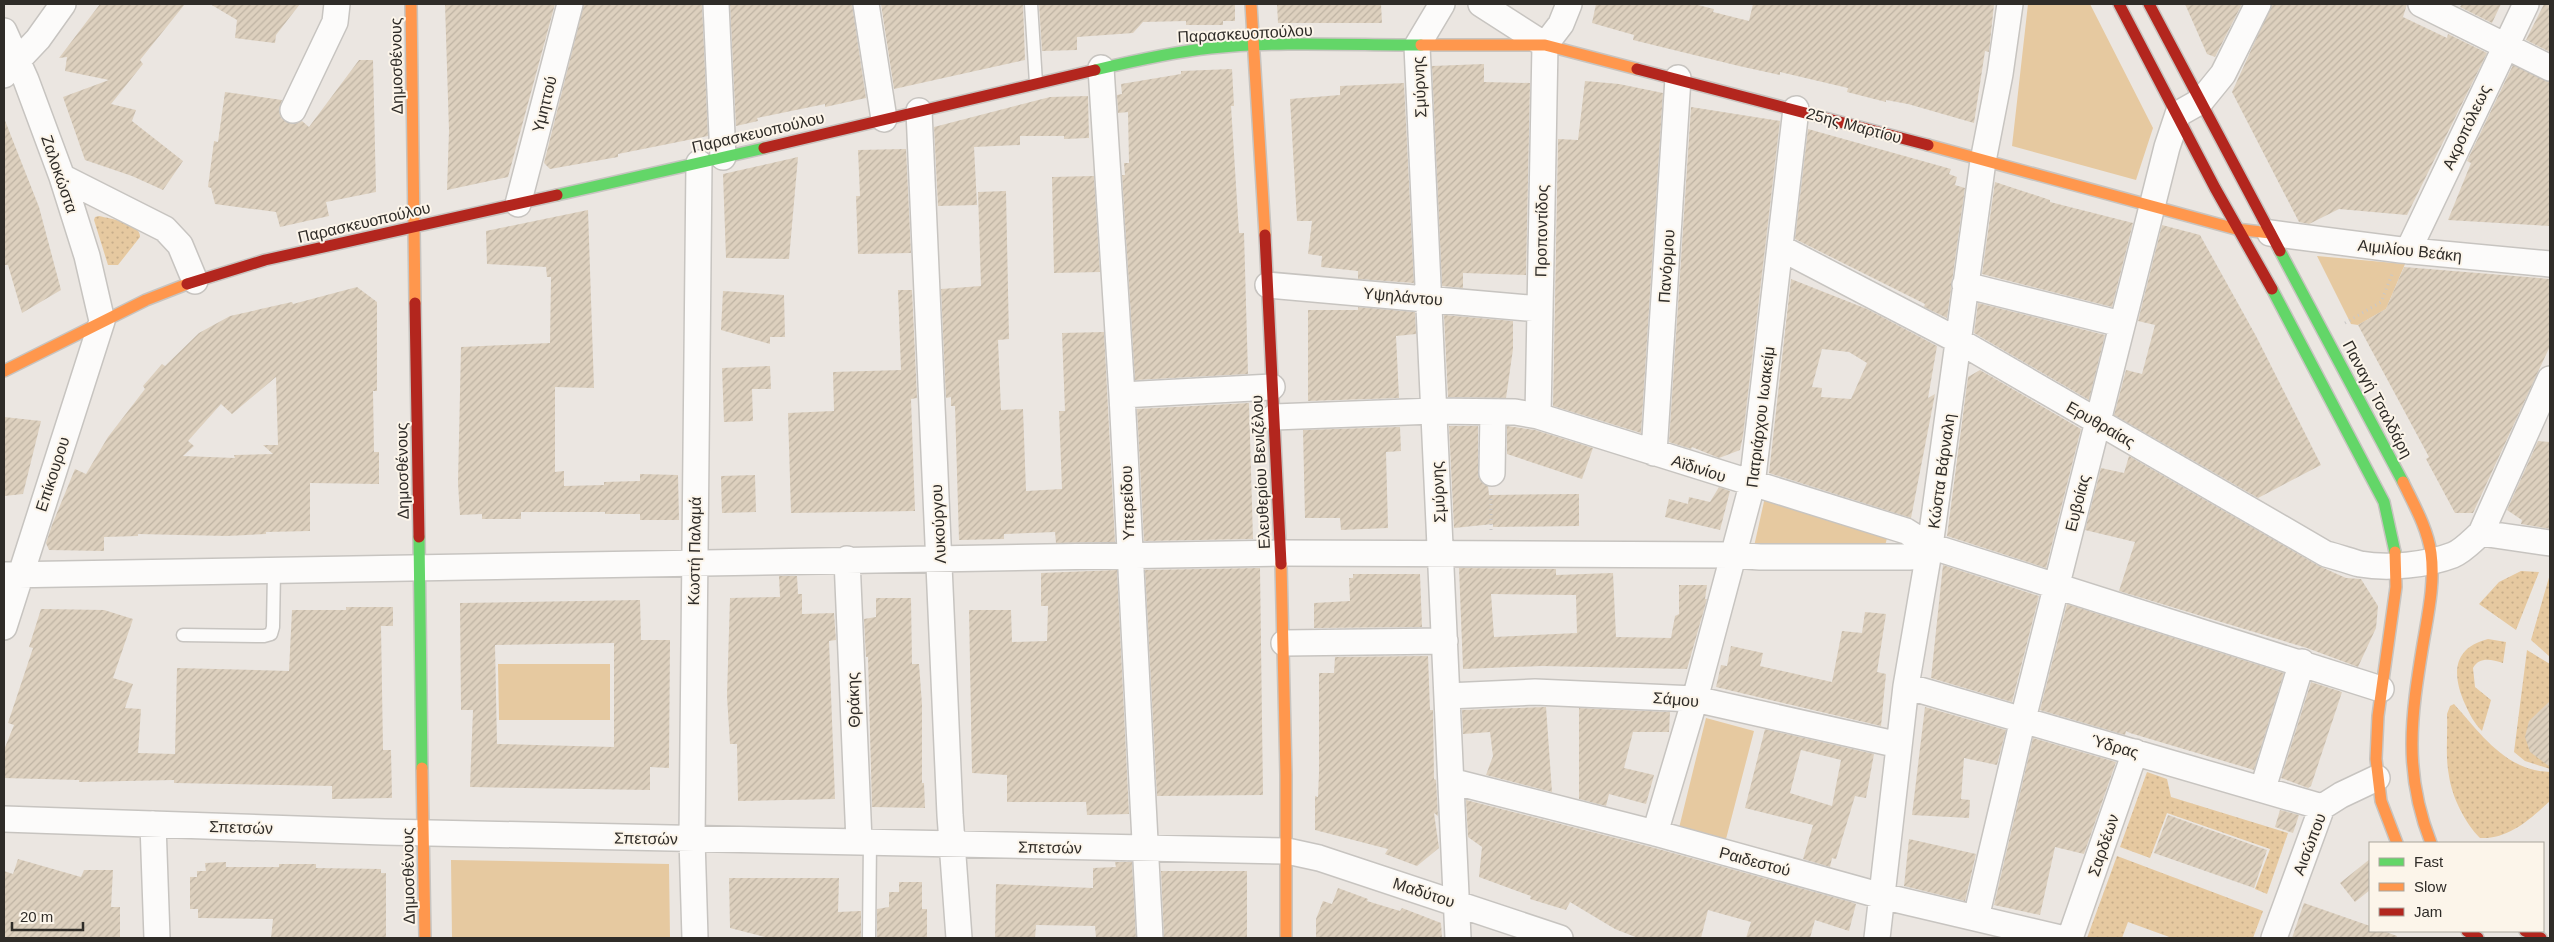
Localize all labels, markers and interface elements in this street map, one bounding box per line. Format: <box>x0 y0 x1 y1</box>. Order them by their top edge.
street label: Δημοσθένους <box>387 17 406 115</box>
street label: Παρασκευοπούλου <box>1177 21 1313 46</box>
street label: Σμύρνης <box>1409 56 1430 118</box>
street label: Υμηττού <box>529 74 560 134</box>
street label: Ακροπόλεως <box>2439 82 2494 172</box>
street label: 25ης Μαρτίου <box>1804 105 1903 146</box>
street label: Παρασκευοπούλου <box>690 109 826 156</box>
street label: Ζαλοκώστα <box>38 133 81 215</box>
street label: Προποντίδος <box>1532 184 1551 277</box>
street label: Παρασκευοπούλου <box>296 199 432 246</box>
street label: Πανόρμου <box>1655 229 1678 303</box>
street label: Αιμιλίου Βεάκη <box>2357 237 2463 264</box>
street label: Υψηλάντου <box>1363 285 1443 308</box>
street label: Παναγή Τσαλδάρη <box>2339 338 2416 461</box>
street label: Πατριάρχου Ιωακείμ <box>1743 345 1778 489</box>
street label: Ελευθερίου Βενιζέλου <box>1248 394 1274 549</box>
street label: Ερυθραίας <box>2063 398 2138 451</box>
street label: Κώστα Βάρναλη <box>1925 413 1958 530</box>
street label: Δημοσθένους <box>393 422 412 520</box>
street label: Επίκουρου <box>32 435 73 514</box>
street label: Αϊδινίου <box>1670 452 1728 485</box>
street label: Σμύρνης <box>1428 461 1449 523</box>
street label: Υπερείδου <box>1118 465 1137 541</box>
street label: Ευβοίας <box>2062 473 2093 533</box>
street label: Λυκούργου <box>928 484 949 564</box>
street label: Κωστή Παλαμά <box>685 496 704 606</box>
street label: Θράκης <box>844 672 863 728</box>
street label: Σάμου <box>1652 689 1700 710</box>
street label: Ύδρας <box>2089 732 2141 761</box>
street label: Αισώπου <box>2290 811 2329 877</box>
street label: Σαρδέων <box>2085 812 2122 879</box>
street label: Σπετσών <box>209 818 273 837</box>
street label: Δημοσθένους <box>399 827 418 925</box>
street label: Σπετσών <box>614 829 678 848</box>
street label: Σπετσών <box>1018 838 1082 857</box>
legend <box>2369 842 2544 932</box>
street label: Ραιδεστού <box>1717 844 1792 879</box>
text: Fast <box>2414 853 2444 870</box>
street label: Μαδύτου <box>1391 875 1457 910</box>
text: Slow <box>2414 878 2447 895</box>
scale bar <box>12 900 84 932</box>
text: Jam <box>2414 903 2442 920</box>
text: 20 m <box>20 908 53 925</box>

